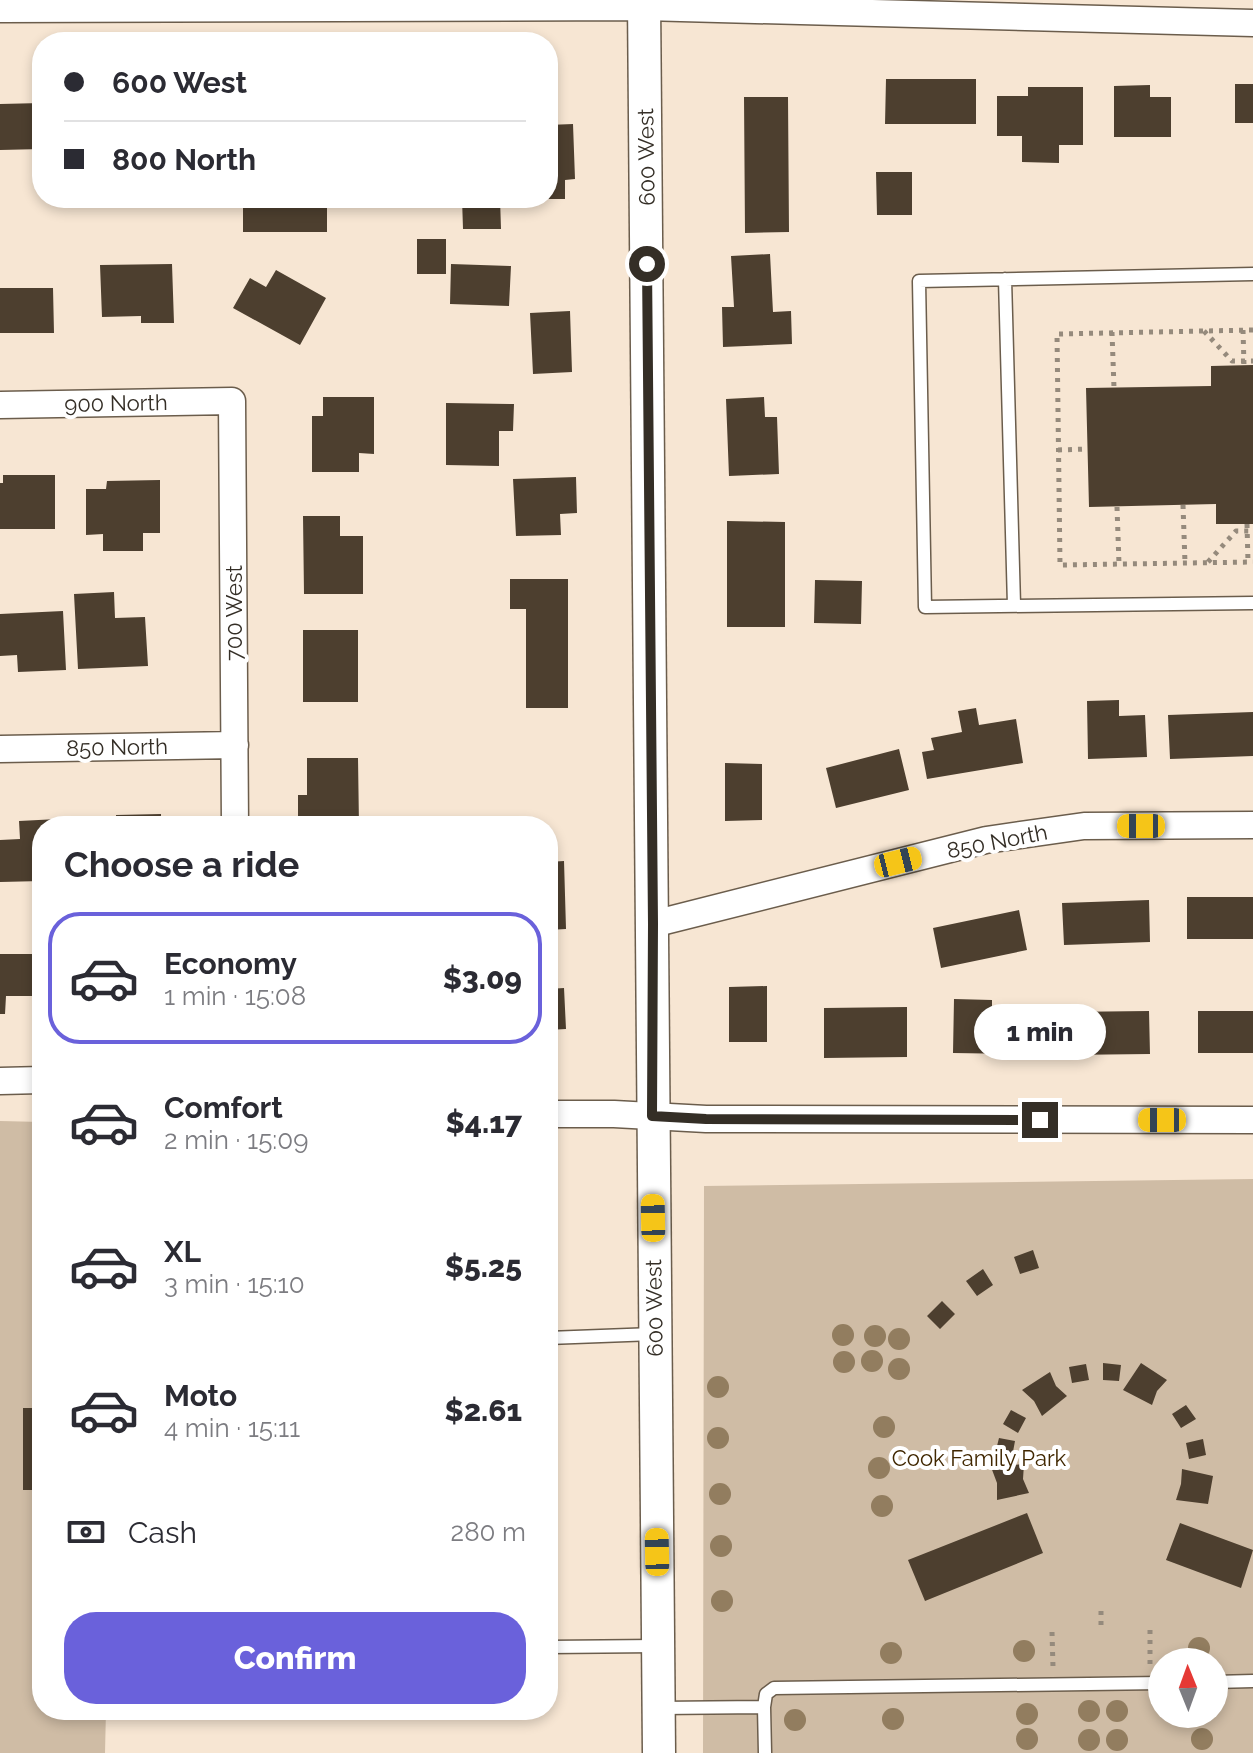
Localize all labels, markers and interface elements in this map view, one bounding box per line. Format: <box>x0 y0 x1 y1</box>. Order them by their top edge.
text: 600 West <box>112 65 247 100</box>
street label: 600 West <box>632 107 660 206</box>
text: 800 North <box>112 142 256 177</box>
route start <box>629 246 665 282</box>
street label: 900 North <box>64 389 168 417</box>
street label: 700 West <box>221 564 247 661</box>
street label: 850 North <box>66 733 168 761</box>
car <box>1117 814 1165 838</box>
street label: 850 North <box>944 819 1050 863</box>
text: Choose a ride <box>64 843 299 885</box>
car <box>872 845 924 879</box>
icon: car <box>68 942 140 1014</box>
text: Economy <box>164 946 297 981</box>
text: $3.09 <box>443 961 522 996</box>
text: 1 min · 15:08 <box>164 981 306 1011</box>
callout: 1 min <box>974 1004 1106 1060</box>
text: 1 min <box>1007 1017 1073 1047</box>
icon: car <box>68 1086 140 1158</box>
text: Comfort <box>164 1090 283 1125</box>
route end <box>1022 1102 1058 1138</box>
text: $4.17 <box>445 1105 522 1140</box>
car <box>1138 1108 1186 1132</box>
text: 2 min · 15:09 <box>164 1125 308 1155</box>
car <box>641 1194 665 1242</box>
icon: car <box>68 1230 140 1302</box>
text: XL <box>164 1234 201 1269</box>
text: $5.25 <box>445 1249 522 1284</box>
street label: 600 West <box>640 1258 668 1357</box>
text: 3 min · 15:10 <box>164 1269 305 1299</box>
icon: car <box>68 1374 140 1446</box>
text: Moto <box>164 1378 237 1413</box>
text: $2.61 <box>444 1393 522 1428</box>
text: 4 min · 15:11 <box>164 1413 300 1443</box>
park label: Cook Family Park <box>892 1445 1067 1471</box>
icon: cash <box>64 1510 108 1554</box>
text: Cash <box>128 1515 197 1550</box>
text: 280 m <box>451 1517 526 1547</box>
car <box>645 1528 669 1576</box>
button: Confirm <box>64 1612 526 1704</box>
north arrow <box>1148 1648 1228 1728</box>
map controls <box>1148 1648 1228 1728</box>

